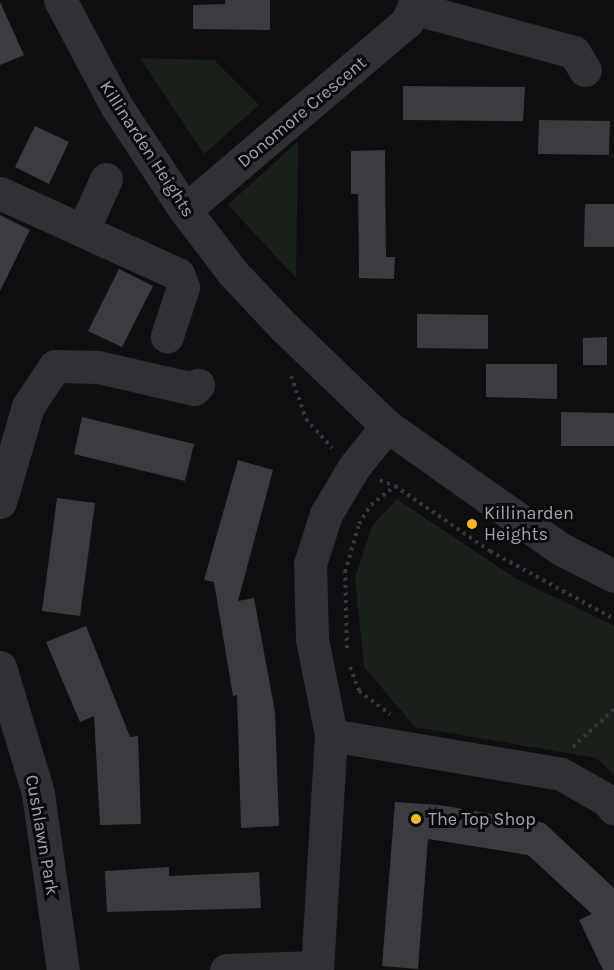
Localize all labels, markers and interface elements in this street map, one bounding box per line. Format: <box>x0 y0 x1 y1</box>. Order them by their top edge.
street label: Donomore Crescent <box>233 52 371 172</box>
street label: Killinarden Heights <box>95 77 199 221</box>
place label: Killinarden Heights <box>484 503 574 546</box>
marker: Killinarden Heights <box>465 517 479 531</box>
street label: Cushlawn Park <box>21 773 63 897</box>
place label: The Top Shop <box>428 808 536 830</box>
marker: The Top Shop <box>409 812 423 826</box>

